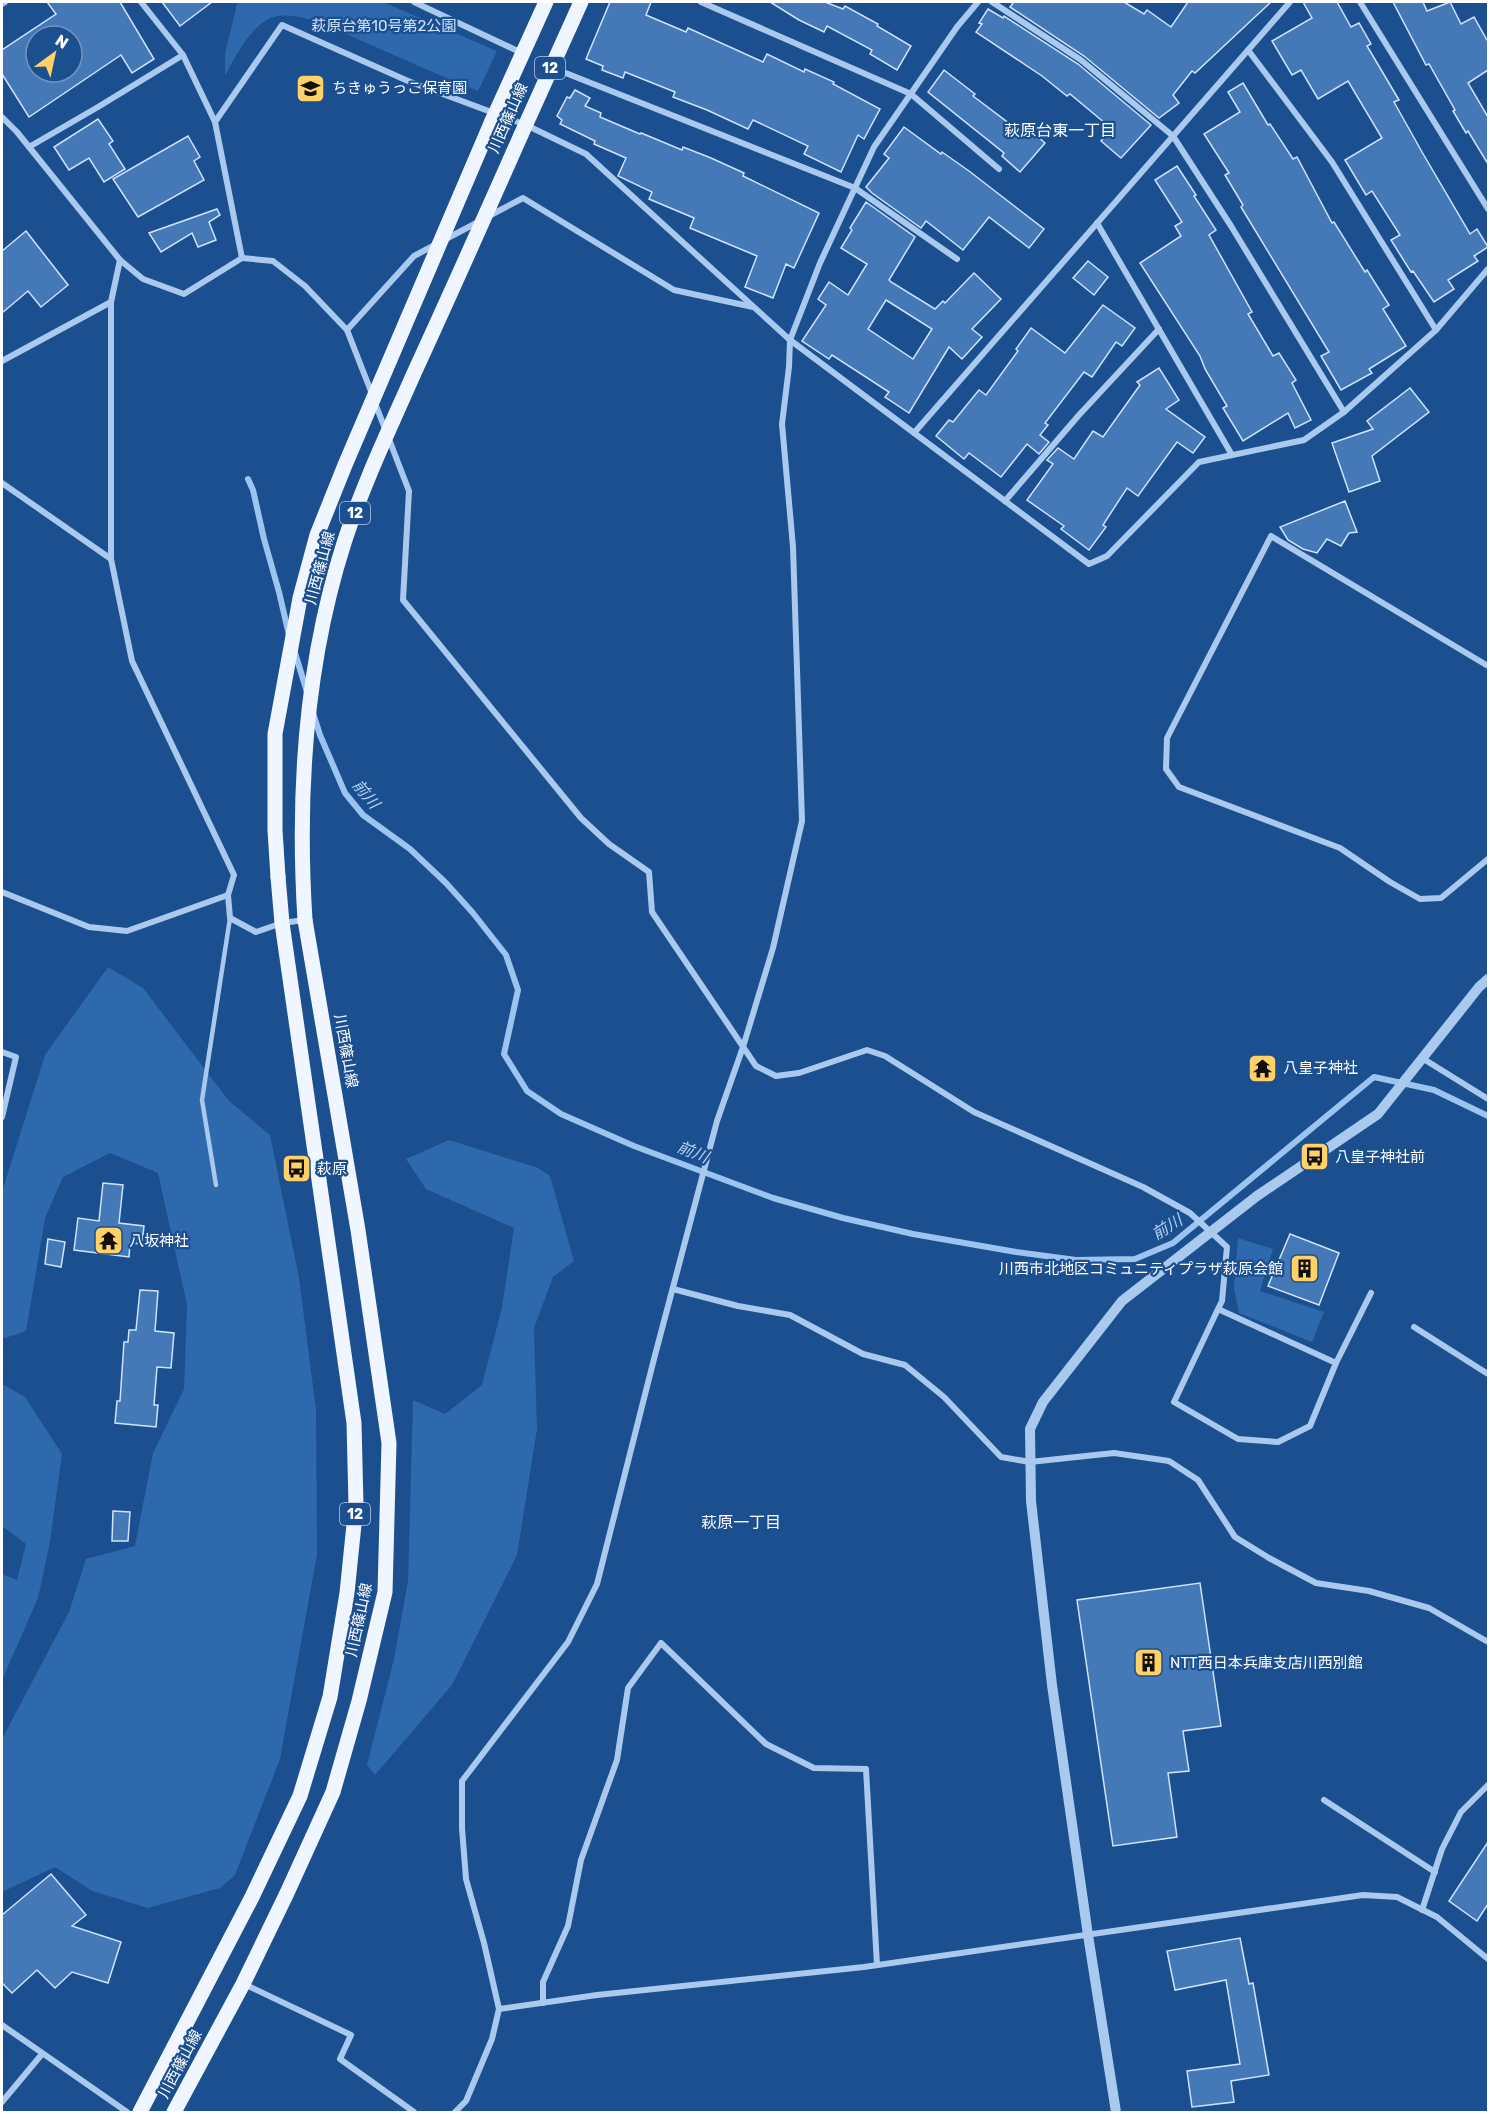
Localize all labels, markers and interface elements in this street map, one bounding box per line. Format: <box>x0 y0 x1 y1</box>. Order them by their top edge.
park label: 萩原台第10号第2公園 <box>312 17 456 35</box>
north arrow <box>24 24 84 84</box>
text: N <box>52 31 72 53</box>
road number: 12 <box>535 57 565 79</box>
school or university icon: ちきゅうっこ保育園 <box>295 72 327 104</box>
place label: ちきゅうっこ保育園 <box>332 79 467 97</box>
street label: 川西篠山線 <box>485 80 531 156</box>
district label: 萩原台東一丁目 <box>1004 121 1116 140</box>
road number: 12 <box>340 502 370 524</box>
street label: 川西篠山線 <box>302 529 338 607</box>
water label: 前川 <box>348 776 385 814</box>
street label: 川西篠山線 <box>331 1012 361 1090</box>
temple icon: 八皇子神社 <box>1246 1052 1278 1084</box>
place label: 八皇子神社 <box>1283 1059 1358 1077</box>
water label: 前川 <box>675 1137 713 1168</box>
bus stop icon: 八皇子神社前 <box>1298 1141 1330 1173</box>
place label: 八皇子神社前 <box>1335 1148 1425 1166</box>
bus stop icon: 萩原 <box>280 1153 312 1185</box>
place label: 萩原 <box>317 1160 347 1178</box>
water label: 前川 <box>1148 1209 1187 1244</box>
temple icon: 八坂神社 <box>92 1225 124 1257</box>
place label: 八坂神社 <box>129 1232 189 1250</box>
building icon: 川西市北地区コミュニティプラザ萩原会館 <box>1288 1253 1320 1285</box>
place label: 川西市北地区コミュニティプラザ萩原会館 <box>999 1260 1283 1278</box>
road number: 12 <box>340 1503 370 1525</box>
district label: 萩原一丁目 <box>701 1513 781 1532</box>
street label: 川西篠山線 <box>342 1581 376 1659</box>
building icon: NTT西日本兵庫支店川西別館 <box>1133 1647 1165 1679</box>
place label: NTT西日本兵庫支店川西別館 <box>1170 1654 1363 1672</box>
street label: 川西篠山線 <box>154 2027 206 2101</box>

